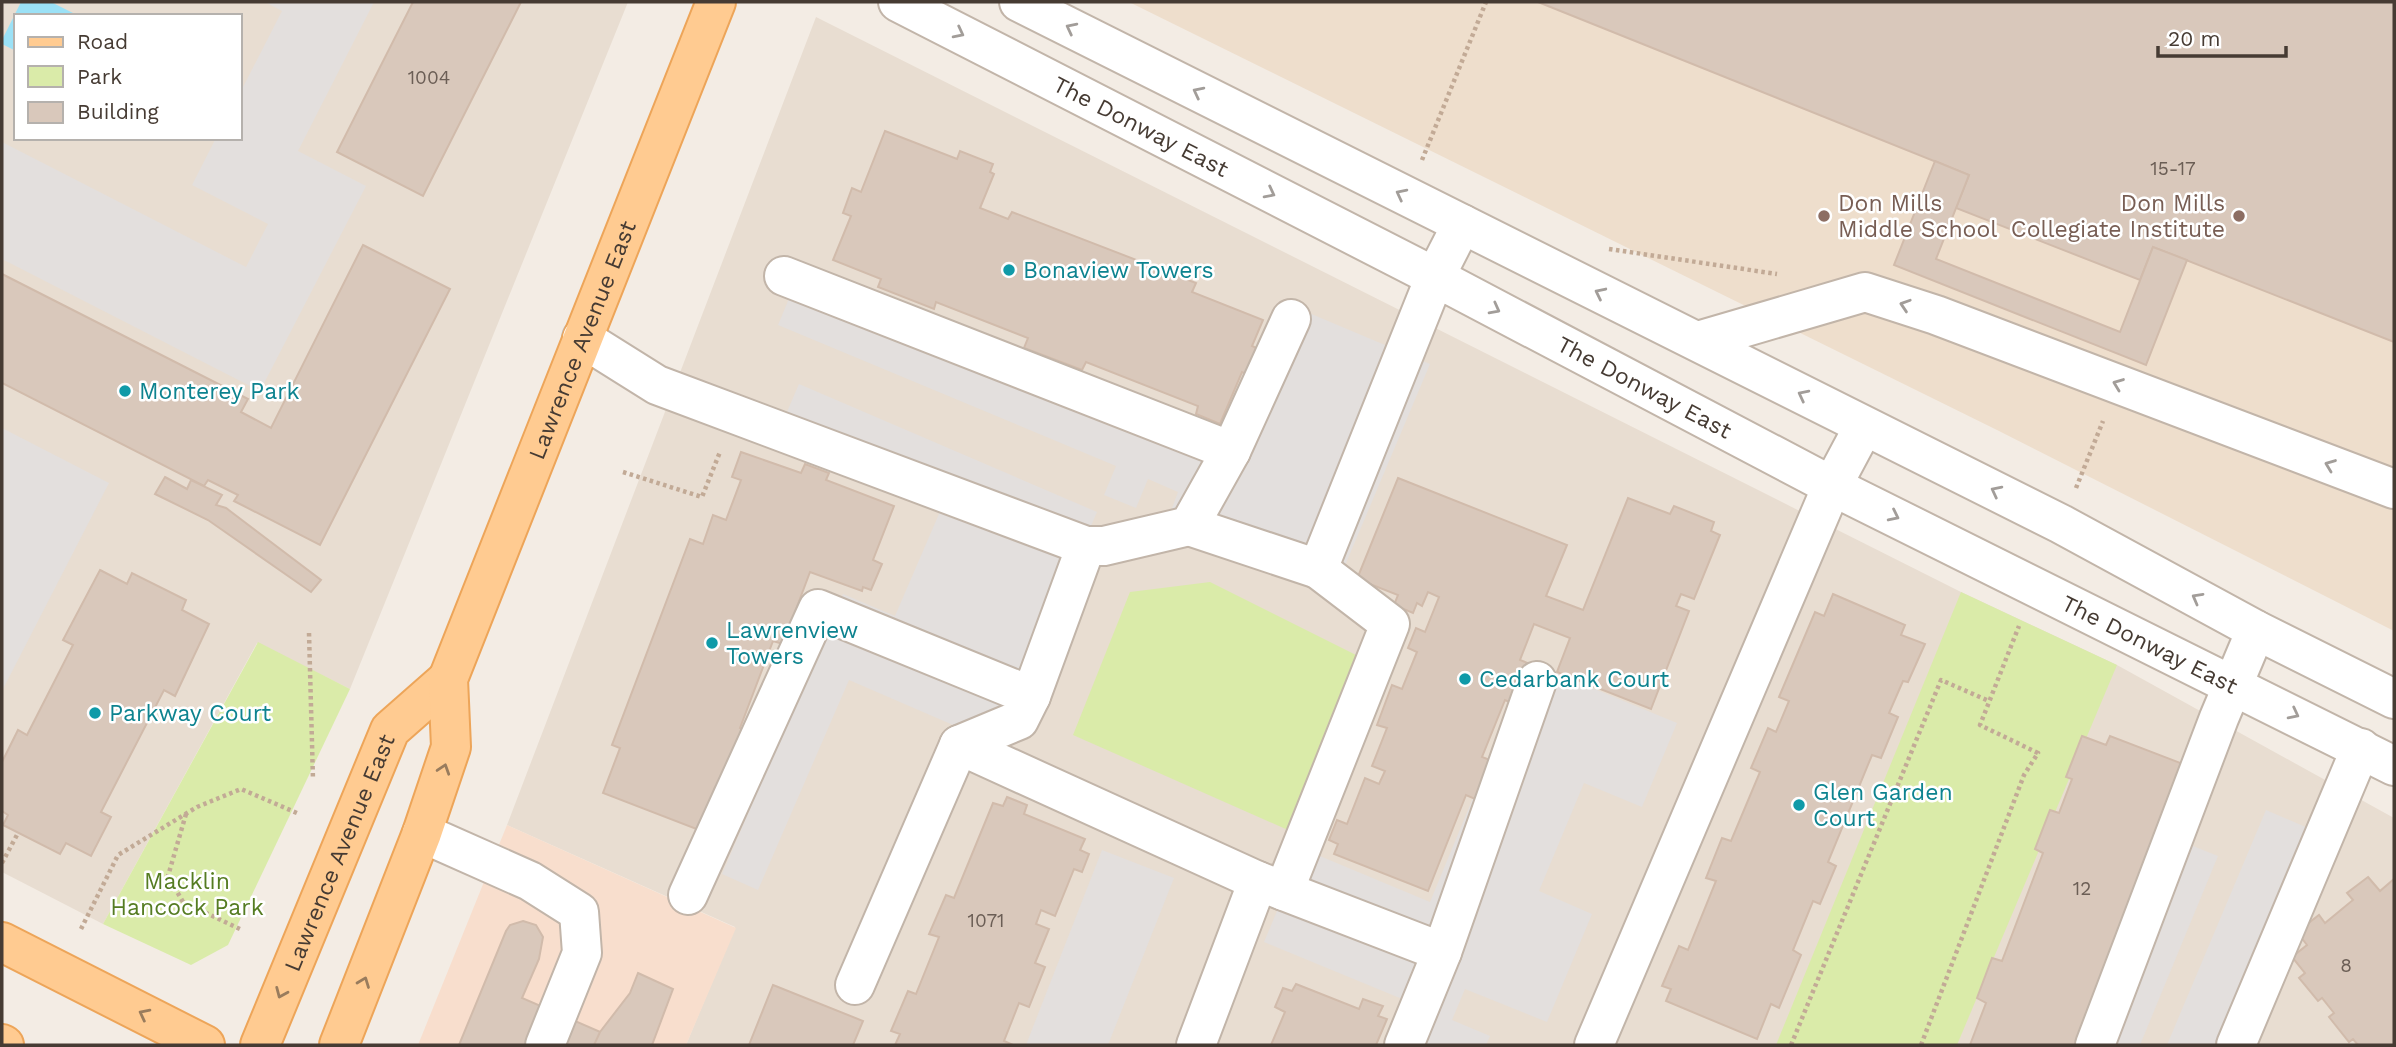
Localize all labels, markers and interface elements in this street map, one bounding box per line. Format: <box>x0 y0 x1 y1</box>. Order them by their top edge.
legend <box>14 14 242 140</box>
scale bar <box>2158 14 2286 58</box>
one-way arrow <box>1066 23 1078 36</box>
one-way arrow <box>951 24 964 38</box>
text: 20 m <box>2168 26 2220 51</box>
text: Road <box>77 29 128 54</box>
text: Park <box>77 64 122 89</box>
house number: 1004 <box>408 66 450 89</box>
street label: The Donway East <box>1049 70 1233 183</box>
one-way arrow <box>1193 86 1205 100</box>
text: Building <box>77 99 159 124</box>
house number: 15-17 <box>2150 157 2196 180</box>
one-way arrow <box>1263 184 1275 198</box>
one-way arrow <box>1396 188 1408 202</box>
place label: Don Mills Middle School <box>1838 190 1997 243</box>
place label: Don Mills Collegiate Institute <box>2011 190 2225 243</box>
marker: Don Mills Middle School <box>1816 208 1832 224</box>
marker: Don Mills Collegiate Institute <box>2231 208 2247 224</box>
street label: Lawrence Avenue East <box>523 217 642 463</box>
place label: Bonaview Towers <box>1023 257 1214 284</box>
marker: Bonaview Towers <box>1001 262 1017 278</box>
one-way arrow <box>1595 287 1607 301</box>
one-way arrow <box>1899 299 1911 313</box>
one-way arrow <box>1488 301 1501 314</box>
street label: The Donway East <box>1553 330 1737 444</box>
place label: Monterey Park <box>139 378 300 405</box>
one-way arrow <box>2112 378 2124 392</box>
marker: Monterey Park <box>117 383 133 399</box>
one-way arrow <box>1798 389 1811 403</box>
one-way arrow <box>2325 459 2337 473</box>
one-way arrow <box>1991 485 2003 499</box>
one-way arrow <box>1887 508 1899 522</box>
street label: The Donway East <box>2057 589 2243 700</box>
one-way arrow <box>2191 593 2204 606</box>
place label: Lawrenview Towers <box>726 617 858 670</box>
marker: Lawrenview Towers <box>704 635 720 651</box>
place label: Cedarbank Court <box>1479 666 1669 693</box>
marker: Cedarbank Court <box>1457 671 1473 687</box>
place label: Parkway Court <box>109 700 271 727</box>
marker: Parkway Court <box>87 705 103 721</box>
one-way arrow <box>2287 706 2299 720</box>
street label: Lawrence Avenue East <box>278 730 400 975</box>
one-way arrow <box>436 763 450 775</box>
place label: Glen Garden Court <box>1813 779 1953 832</box>
marker: Glen Garden Court <box>1791 797 1807 813</box>
park label: Macklin Hancock Park <box>110 868 264 921</box>
house number: 12 <box>2073 877 2091 900</box>
house number: 1071 <box>968 909 1004 932</box>
house number: 8 <box>2340 954 2352 977</box>
one-way arrow <box>356 976 370 988</box>
one-way arrow <box>275 986 289 998</box>
one-way arrow <box>139 1009 151 1023</box>

